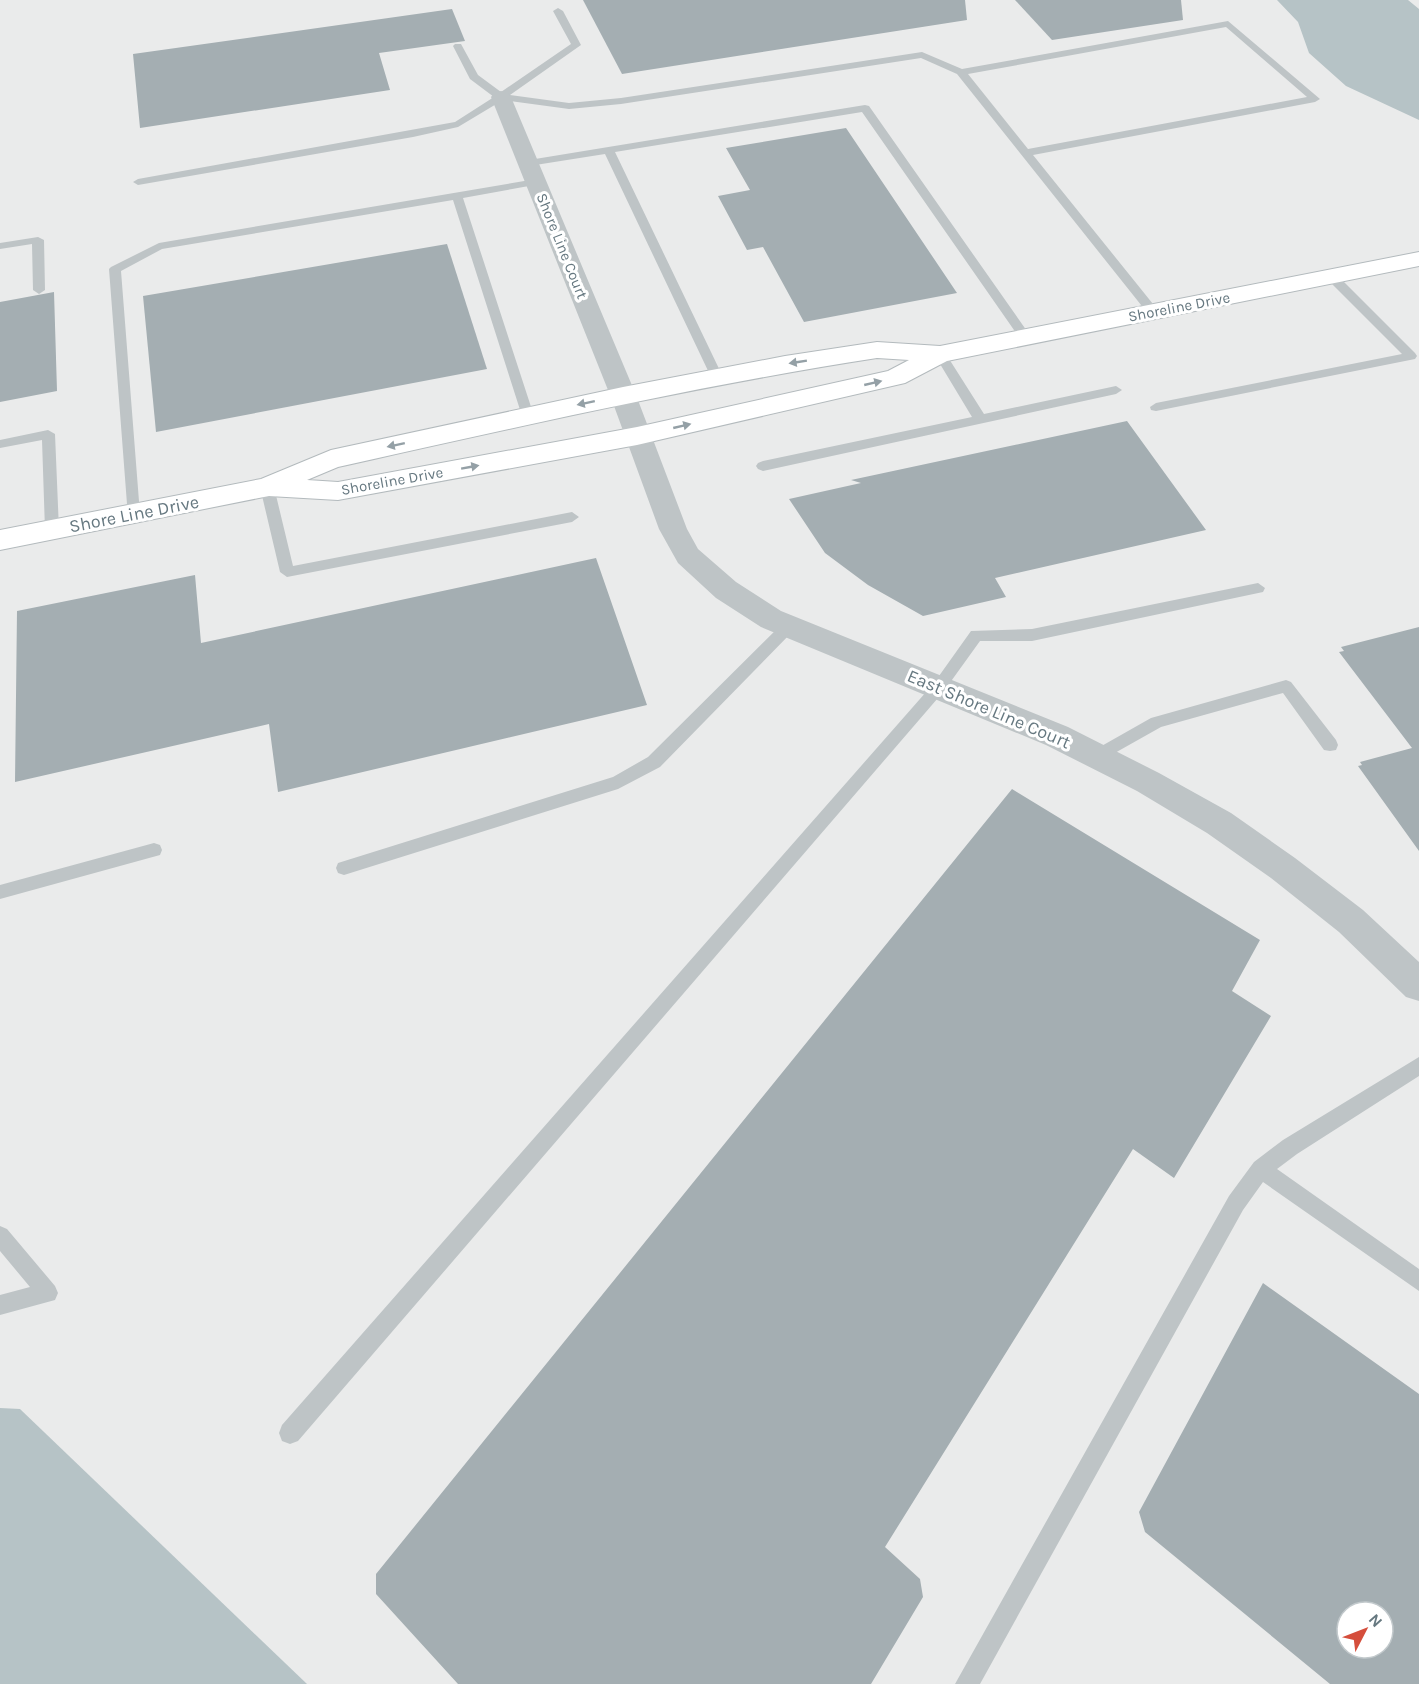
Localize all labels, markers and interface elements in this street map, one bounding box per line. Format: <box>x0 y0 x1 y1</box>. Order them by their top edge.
street label: Shore Line Court <box>533 191 592 302</box>
street label: Shoreline Drive <box>1126 288 1232 326</box>
one-way arrow <box>789 358 808 367</box>
one-way arrow <box>863 377 882 387</box>
one-way arrow <box>577 399 596 409</box>
one-way arrow <box>673 421 692 430</box>
one-way arrow <box>386 441 405 450</box>
one-way arrow <box>461 462 480 471</box>
street label: Shoreline Drive <box>339 463 445 499</box>
street label: Shore Line Drive <box>67 491 201 537</box>
street label: East Shore Line Court <box>904 665 1074 753</box>
north arrow <box>1335 1600 1395 1660</box>
text: N <box>1365 1610 1387 1631</box>

